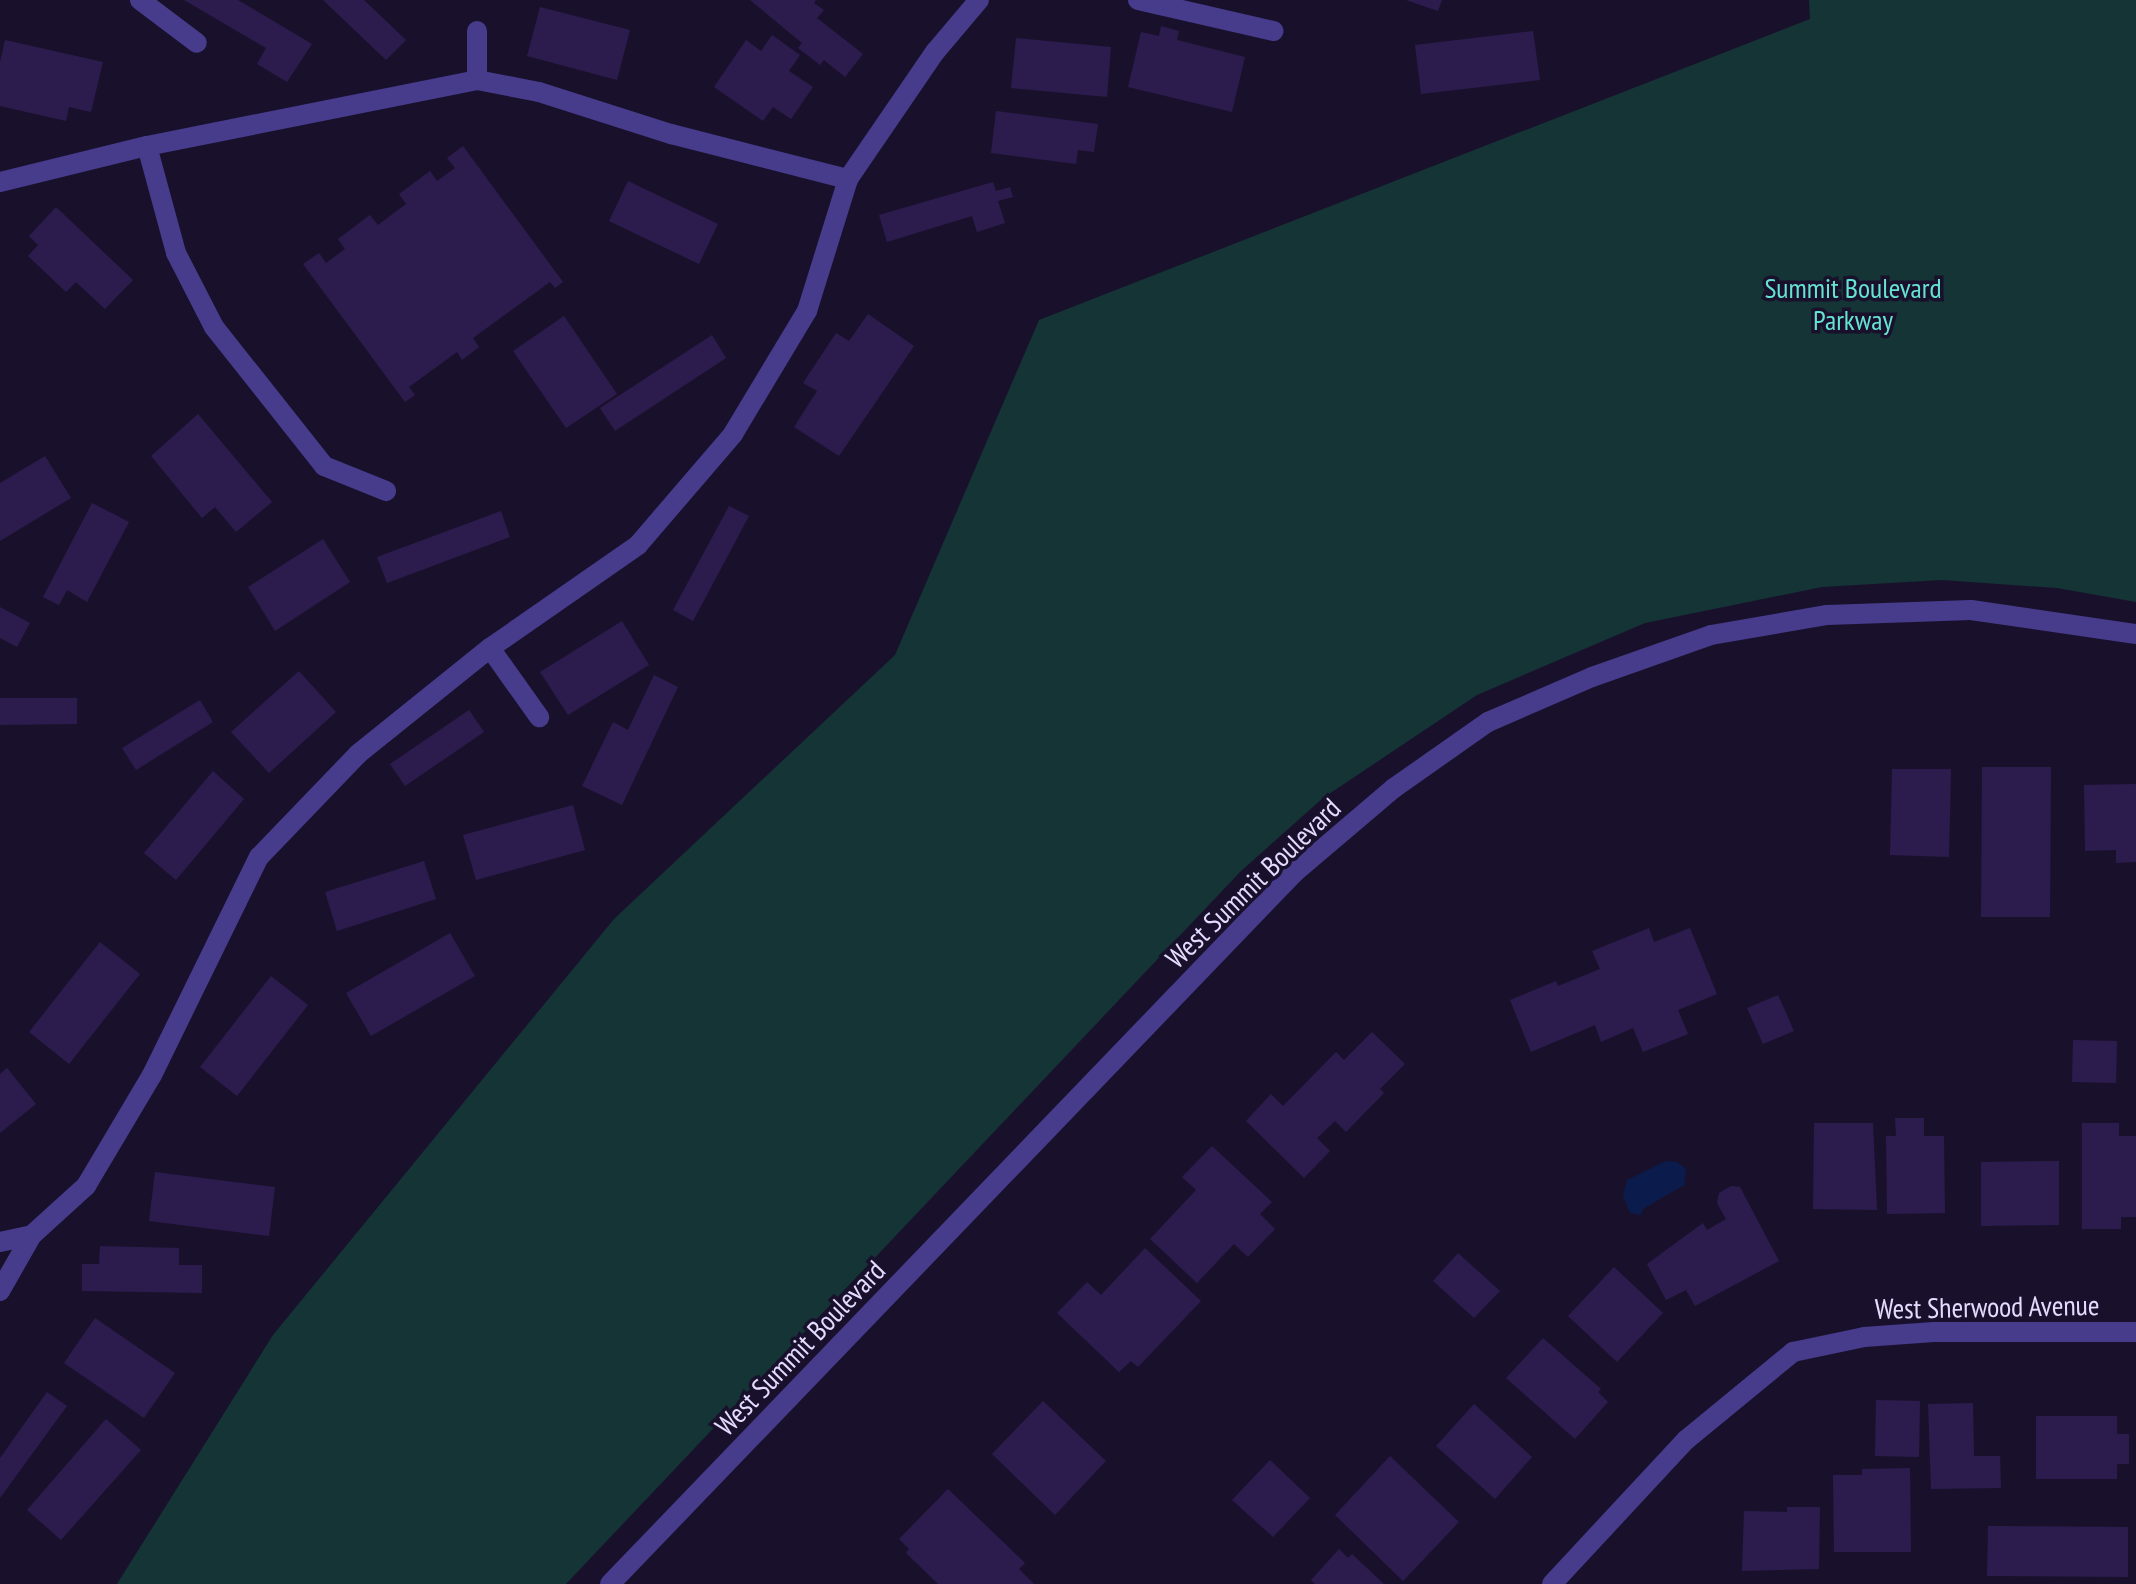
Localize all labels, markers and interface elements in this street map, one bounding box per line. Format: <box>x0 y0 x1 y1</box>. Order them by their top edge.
park label: Summit Boulevard Parkway <box>1764 271 1942 337</box>
street label: West Summit Boulevard <box>1159 791 1347 975</box>
street label: West Summit Boulevard <box>708 1254 892 1442</box>
street label: West Sherwood Avenue <box>1874 1288 2100 1326</box>

